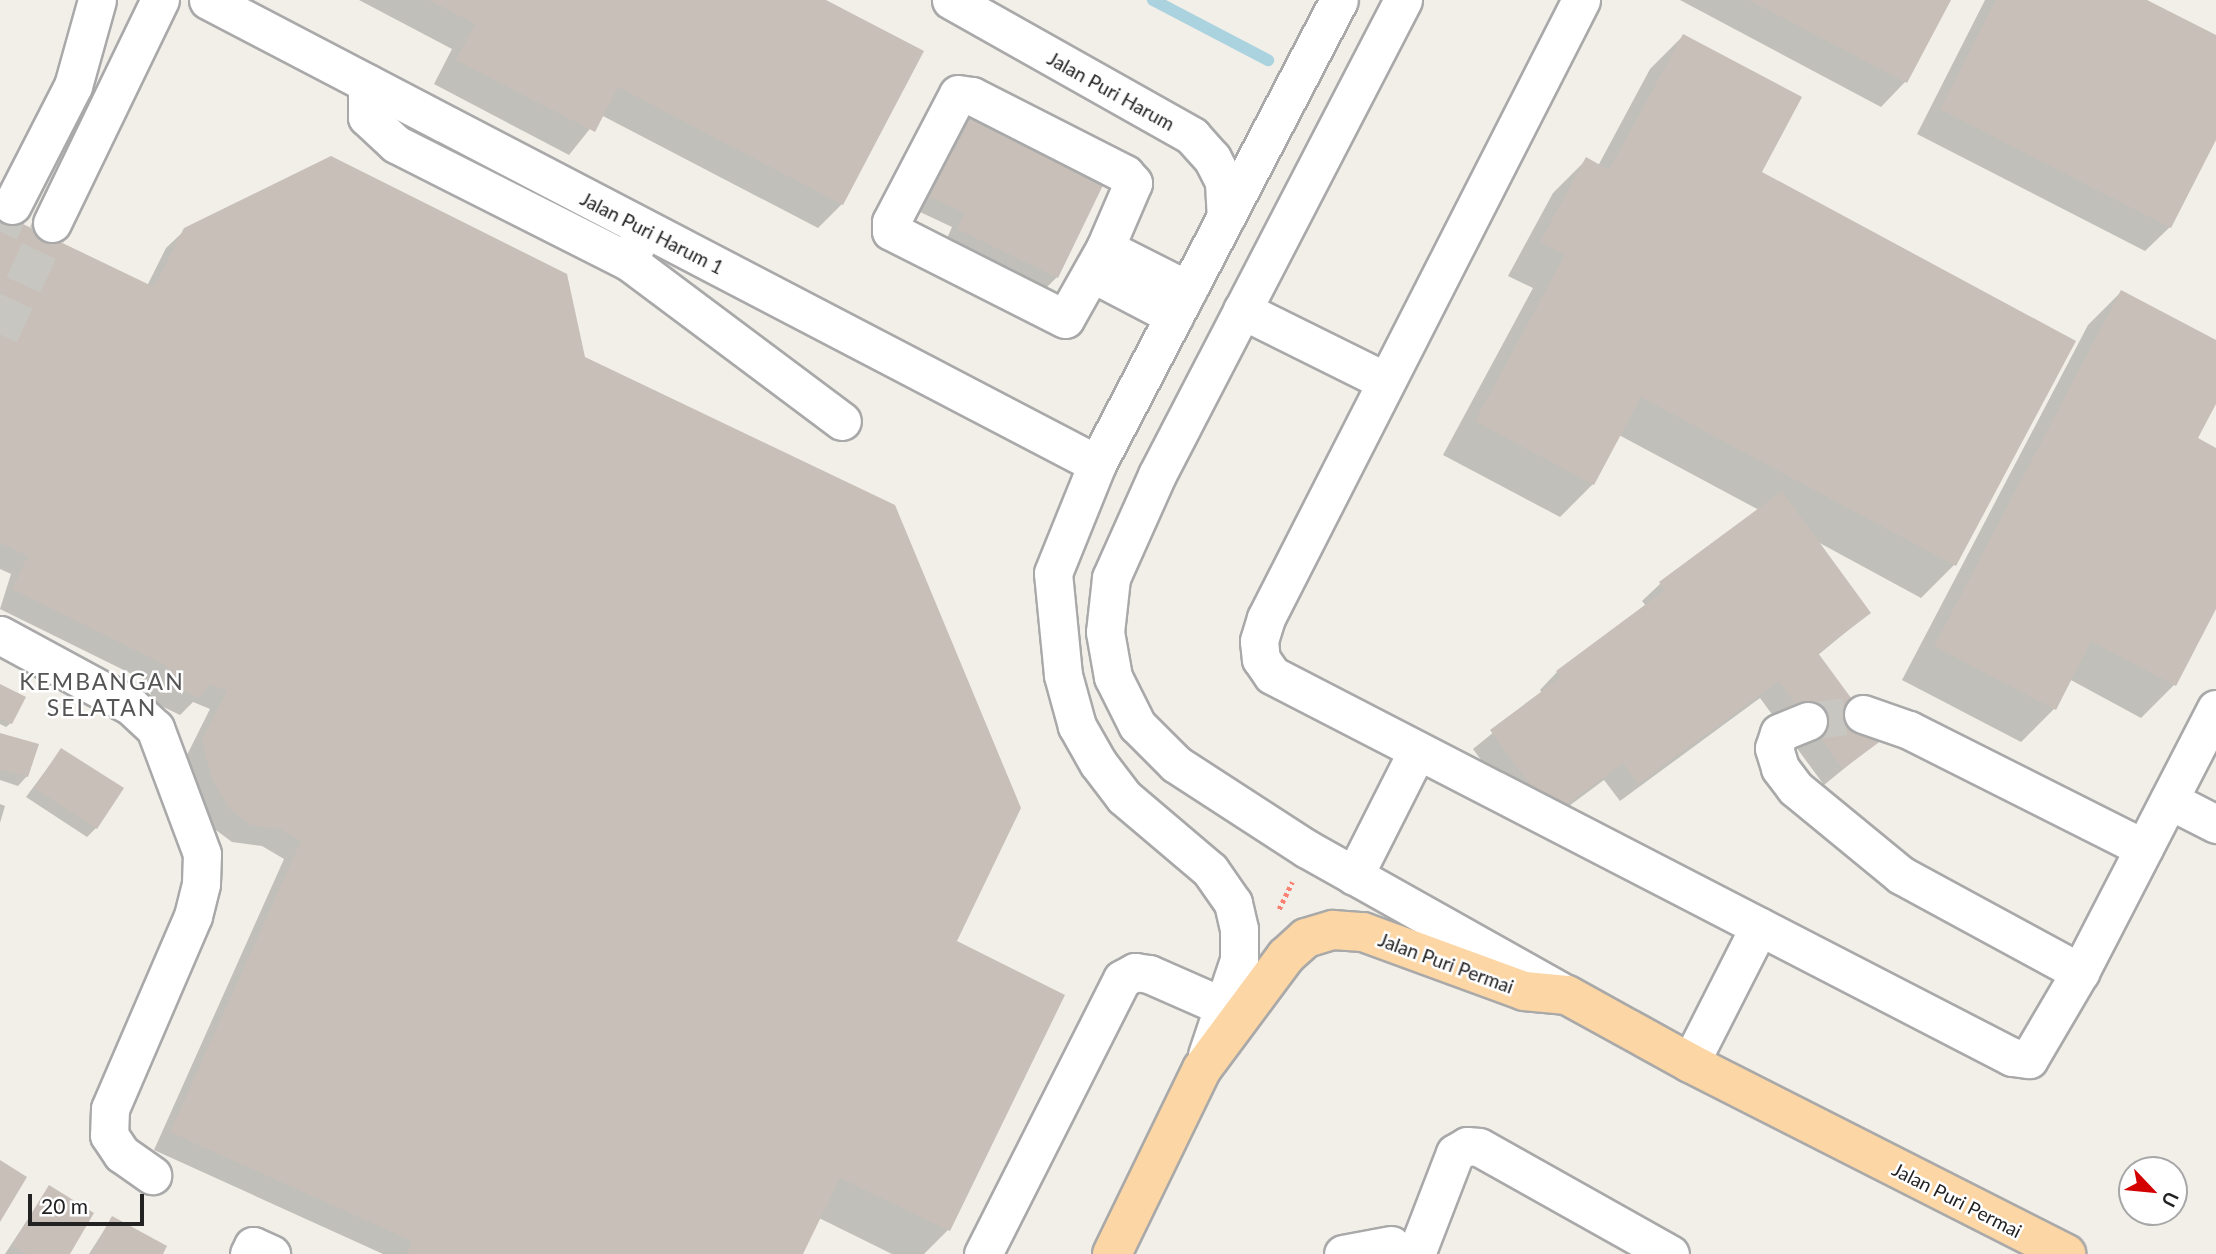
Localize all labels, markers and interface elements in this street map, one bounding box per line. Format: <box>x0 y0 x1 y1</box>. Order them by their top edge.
street label: Jalan Puri Harum <box>1044 47 1178 135</box>
street label: Jalan Puri Harum 1 <box>577 187 727 279</box>
district label: KEMBANGAN SELATAN <box>20 667 184 721</box>
street label: Jalan Puri Permai <box>1375 928 1517 998</box>
north arrow <box>2118 1156 2188 1226</box>
street label: Jalan Puri Permai <box>1888 1158 2026 1242</box>
scale bar <box>32 1180 147 1224</box>
text: U <box>2157 1188 2184 1211</box>
text: 20 m <box>41 1193 88 1218</box>

